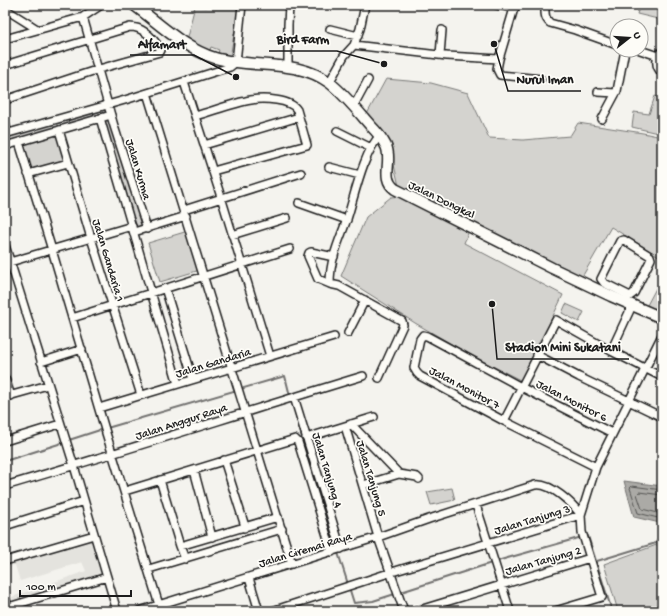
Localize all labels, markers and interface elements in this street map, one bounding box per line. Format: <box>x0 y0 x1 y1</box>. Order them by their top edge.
north arrow <box>609 18 649 58</box>
callout: Bird Farm <box>269 26 337 51</box>
callout: Alfamart <box>130 30 194 55</box>
text: U <box>630 31 644 41</box>
text: Bird Farm <box>276 33 330 48</box>
text: Alfamart <box>137 37 188 53</box>
callout: Nurul Iman <box>508 66 581 91</box>
text: Nurul Iman <box>517 73 574 88</box>
street label: Jalan Kurma <box>121 138 153 202</box>
street label: Jalan Dongkal <box>406 179 477 223</box>
street label: Jalan Gandaria 1 <box>88 218 126 304</box>
callout: Stadion Mini Sukatani <box>497 334 629 359</box>
text: Stadion Mini Sukatani <box>505 341 621 356</box>
street label: Jalan Gandaria <box>174 346 253 382</box>
street label: Jalan Monitor 7 <box>426 364 503 414</box>
street label: Jalan Monitor 6 <box>533 378 610 426</box>
street label: Jalan Anggur Raya <box>134 401 230 444</box>
street label: Jalan Tanjung 4 <box>308 431 344 510</box>
street label: Jalan Tanjung 5 <box>352 439 388 518</box>
street label: Jalan Tanjung 3 <box>493 503 572 539</box>
street label: Jalan Ciremai Raya <box>257 530 354 572</box>
street label: Jalan Tanjung 2 <box>504 544 583 579</box>
scale bar <box>20 572 131 598</box>
text: 100 m <box>25 581 56 595</box>

